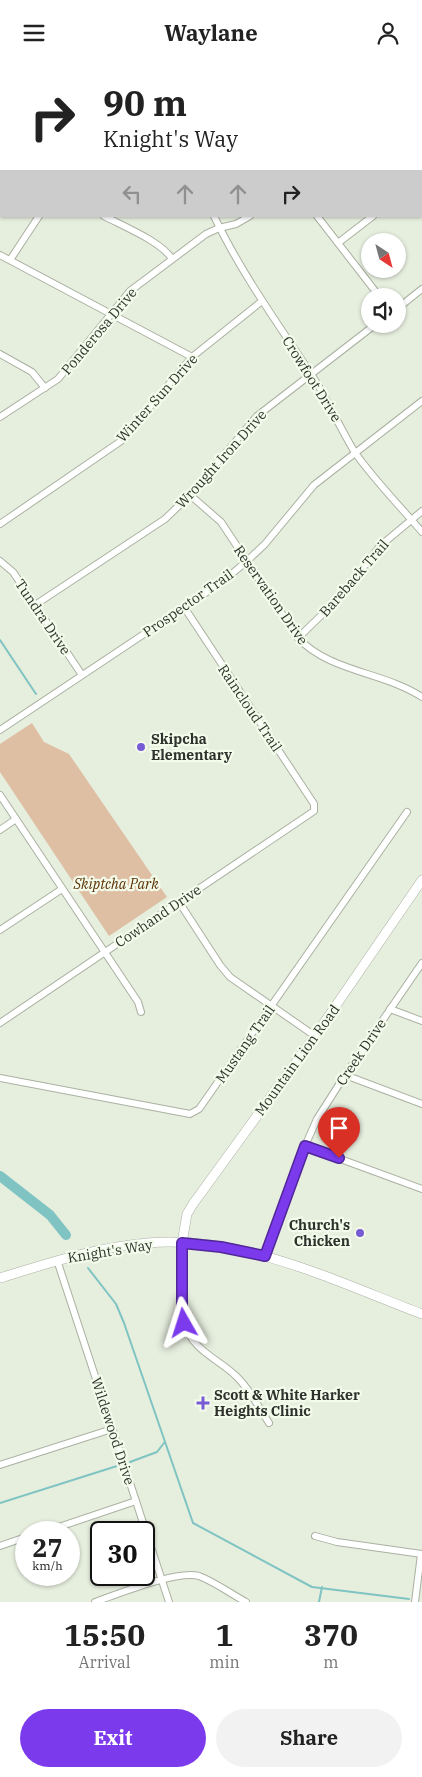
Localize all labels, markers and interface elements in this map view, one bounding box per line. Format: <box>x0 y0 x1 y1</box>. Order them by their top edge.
text: Waylane <box>164 18 258 47</box>
icon: menu <box>20 19 48 47</box>
icon: person <box>374 19 402 47</box>
text: 90 m <box>103 80 187 126</box>
icon: right <box>20 85 85 150</box>
text: Knight's Way <box>103 124 238 153</box>
icon: left <box>118 180 146 208</box>
icon: ahead <box>171 180 199 208</box>
icon: ahead <box>224 180 252 208</box>
icon: right <box>277 180 305 208</box>
north arrow <box>361 233 406 277</box>
map controls <box>361 233 406 333</box>
street label: Ponderosa Drive <box>57 284 141 378</box>
button: sound <box>361 288 406 333</box>
street label: Crowfoot Drive <box>278 333 346 425</box>
street label: Winter Sun Drive <box>112 350 202 446</box>
street label: Wrought Iron Drive <box>172 406 270 512</box>
street label: Bareback Trail <box>315 536 393 620</box>
street label: Reservation Drive <box>230 542 312 648</box>
street label: Prospector Trail <box>139 565 237 641</box>
street label: Tundra Drive <box>11 576 75 658</box>
street label: Raincloud Trail <box>214 661 286 755</box>
place label: Skipcha Elementary <box>151 730 232 764</box>
marker: Skipcha Elementary <box>135 741 147 753</box>
park label: Skiptcha Park <box>72 875 159 893</box>
street label: Cowhand Drive <box>111 881 205 951</box>
street label: Mountain Lion Road <box>251 1000 344 1119</box>
street label: Mustang Trail <box>211 1001 279 1087</box>
street label: Creek Drive <box>332 1015 390 1089</box>
pin <box>318 1107 360 1158</box>
icon: arrive <box>325 1114 353 1142</box>
place label: Church's Chicken <box>289 1216 350 1250</box>
marker: Church's Chicken <box>354 1227 366 1239</box>
street label: Knight's Way <box>66 1235 154 1267</box>
position arrow <box>157 1296 209 1348</box>
street label: Wildewood Drive <box>87 1375 139 1487</box>
place label: Scott & White Harker Heights Clinic <box>214 1386 360 1420</box>
marker: Scott & White Harker Heights Clinic <box>196 1396 210 1410</box>
speed limit sign: 30 <box>90 1521 155 1586</box>
text: 27 <box>32 1531 63 1564</box>
text: km/h <box>32 1558 63 1573</box>
text: 15:50 <box>64 1615 145 1654</box>
text: 1 <box>216 1615 234 1654</box>
text: 370 <box>304 1615 358 1654</box>
text: Arrival <box>79 1652 131 1672</box>
text: min <box>209 1652 240 1672</box>
text: m <box>323 1652 339 1672</box>
button: Exit <box>20 1709 206 1767</box>
button: Share <box>216 1709 402 1767</box>

